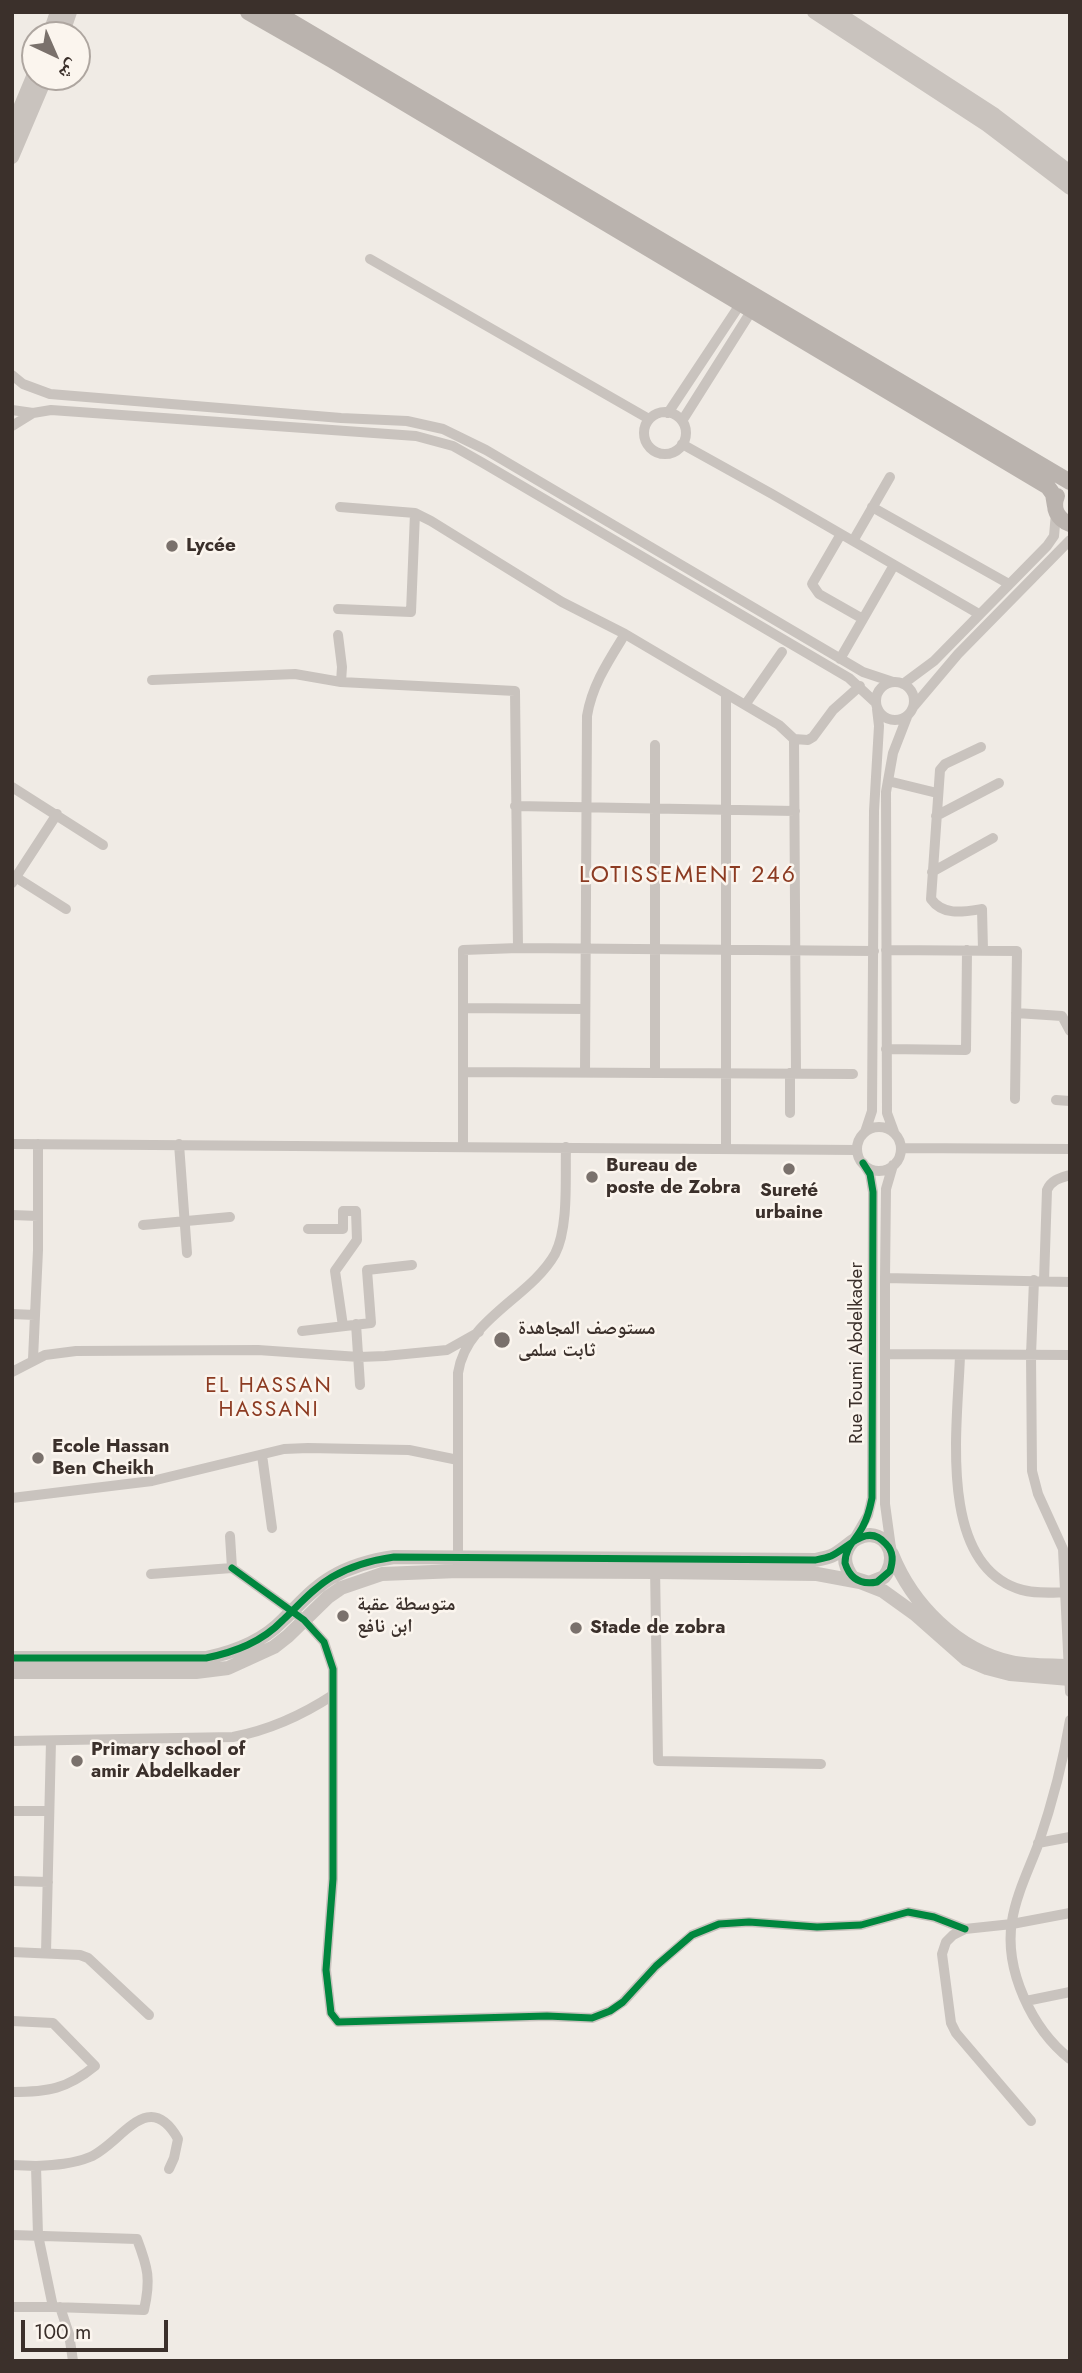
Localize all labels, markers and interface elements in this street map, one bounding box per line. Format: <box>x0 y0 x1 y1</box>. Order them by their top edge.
north arrow <box>21 21 91 91</box>
text: ش <box>53 53 86 87</box>
place label: Lycée <box>186 535 236 557</box>
marker: Lycée <box>164 538 180 554</box>
district label: LOTISSEMENT 246 <box>581 862 795 890</box>
place label: Bureau de poste de Zobra <box>606 1155 741 1199</box>
marker: Sureté urbaine <box>781 1161 797 1177</box>
marker: Bureau de poste de Zobra <box>584 1169 600 1185</box>
place label: Sureté urbaine <box>755 1180 823 1224</box>
street label: Rue Toumi Abdelkader <box>846 1262 868 1444</box>
place label: مستوصف المجاهدة ثابت سلمى <box>518 1318 655 1362</box>
marker: مستوصف المجاهدة ثابت سلمى <box>492 1330 512 1350</box>
district label: EL HASSAN HASSANI <box>206 1374 332 1424</box>
place label: Ecole Hassan Ben Cheikh <box>52 1436 169 1480</box>
marker: Ecole Hassan Ben Cheikh <box>30 1450 46 1466</box>
place label: متوسطة عقبة ابن نافع <box>357 1594 455 1638</box>
marker: متوسطة عقبة ابن نافع <box>335 1608 351 1624</box>
place label: Stade de zobra <box>590 1617 725 1639</box>
marker: Stade de zobra <box>568 1620 584 1636</box>
place label: Primary school of amir Abdelkader <box>91 1739 245 1783</box>
marker: Primary school of amir Abdelkader <box>69 1753 85 1769</box>
scale bar <box>24 2306 172 2350</box>
text: 100 m <box>34 2317 91 2347</box>

